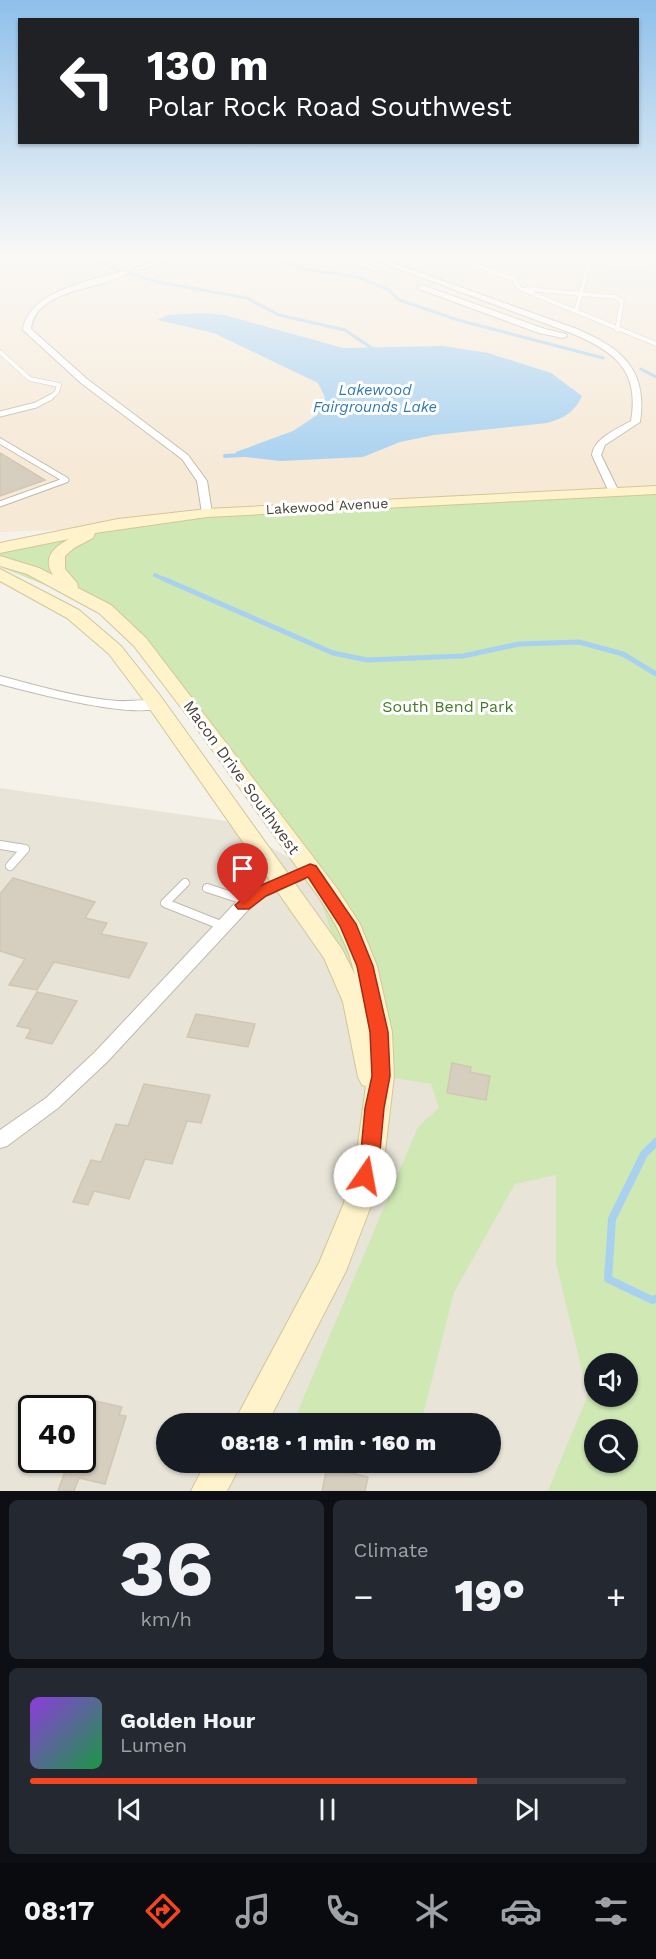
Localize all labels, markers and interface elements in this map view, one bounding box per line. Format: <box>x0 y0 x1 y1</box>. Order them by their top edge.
text: 130 m <box>147 41 269 90</box>
icon: left <box>48 42 126 120</box>
text: Polar Rock Road Southwest <box>147 91 512 123</box>
water label: Lakewood Fairgrounds Lake <box>313 381 437 416</box>
street label: Lakewood Avenue <box>265 495 389 517</box>
street label: Macon Drive Southwest <box>179 697 304 858</box>
park label: South Bend Park <box>382 697 514 716</box>
pin <box>217 843 268 905</box>
icon: arrive <box>226 852 259 885</box>
position arrow <box>333 1144 397 1208</box>
map controls <box>584 1353 638 1473</box>
button: sound <box>584 1353 638 1407</box>
speed limit sign: 40 <box>18 1395 96 1473</box>
button: search <box>584 1419 638 1473</box>
text: 08:18 · 1 min · 160 m <box>221 1430 436 1455</box>
text: 36 <box>119 1522 213 1614</box>
text: Climate <box>354 1538 429 1562</box>
text: 19° <box>454 1569 525 1622</box>
text: − <box>354 1577 373 1616</box>
text: + <box>606 1577 626 1616</box>
text: km/h <box>140 1607 192 1631</box>
text: Golden Hour <box>120 1708 255 1733</box>
text: Lumen <box>120 1733 187 1757</box>
icon: previous <box>113 1793 146 1826</box>
icon: pause <box>311 1793 344 1826</box>
icon: next <box>510 1793 543 1826</box>
icon: directions <box>142 1890 184 1932</box>
icon: music <box>232 1890 274 1932</box>
icon: phone <box>321 1890 363 1932</box>
icon: climate <box>411 1890 453 1932</box>
icon: car <box>500 1890 542 1932</box>
icon: filters <box>590 1890 632 1932</box>
text: 08:17 <box>24 1895 94 1927</box>

